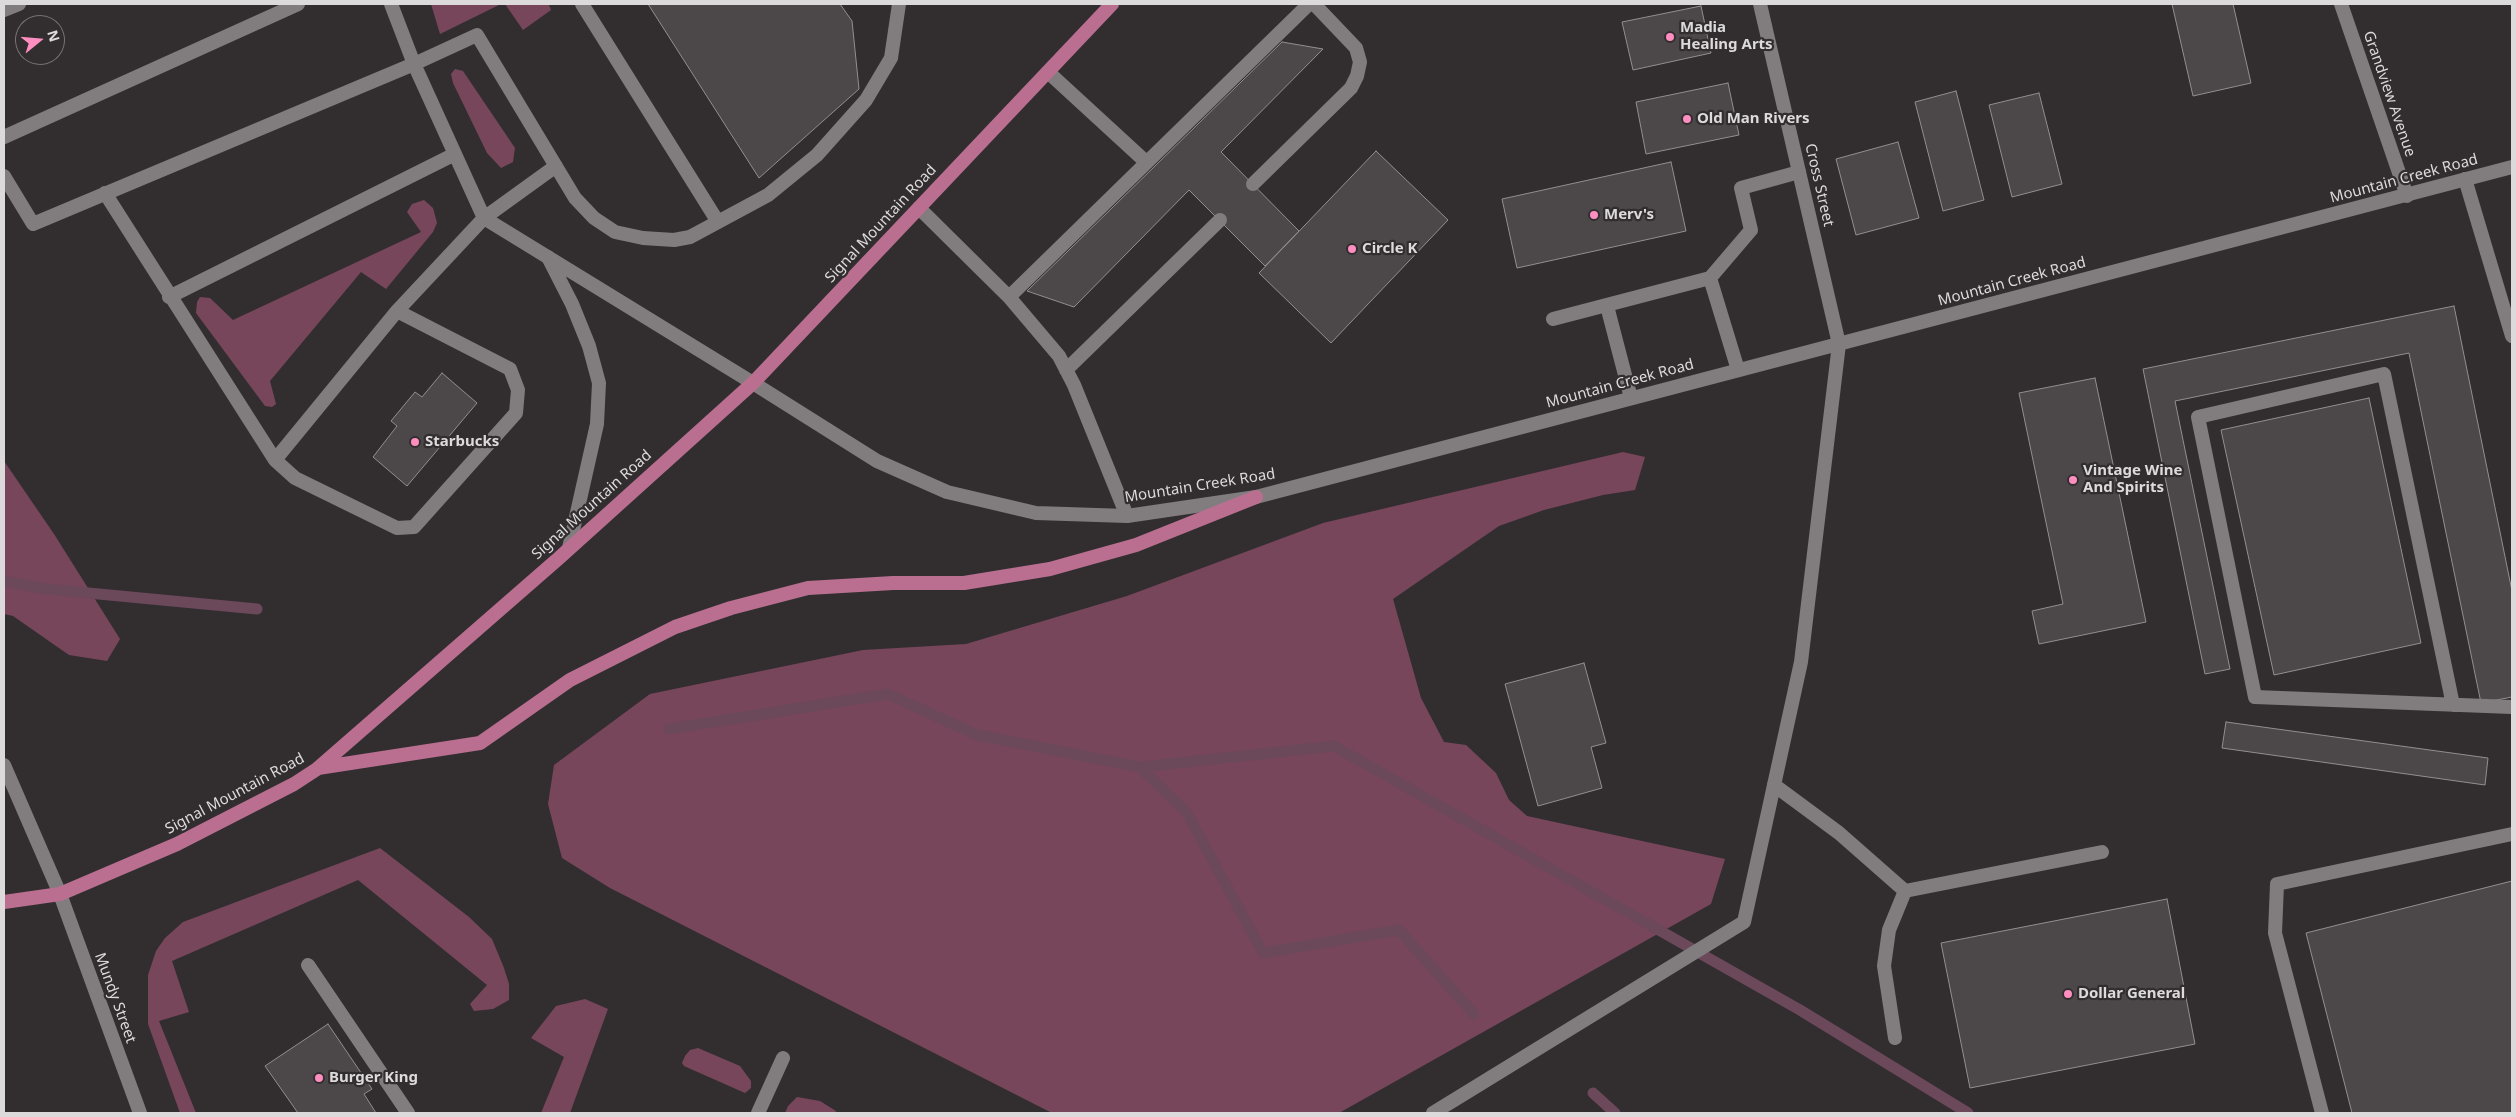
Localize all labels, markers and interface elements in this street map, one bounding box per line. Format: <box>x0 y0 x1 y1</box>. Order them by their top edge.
north arrow <box>15 15 65 65</box>
place label: Madia Healing Arts <box>1680 19 1773 54</box>
text: N <box>43 28 65 44</box>
street label: Grandview Avenue <box>2359 29 2419 159</box>
marker: Madia Healing Arts <box>1664 31 1676 43</box>
place label: Old Man Rivers <box>1697 110 1810 128</box>
marker: Old Man Rivers <box>1681 113 1693 125</box>
street label: Cross Street <box>1801 142 1837 228</box>
street label: Mountain Creek Road <box>2328 151 2480 207</box>
street label: Signal Mountain Road <box>822 161 940 287</box>
place label: Merv's <box>1604 206 1654 224</box>
marker: Merv's <box>1588 209 1600 221</box>
place label: Circle K <box>1362 240 1418 258</box>
marker: Circle K <box>1346 243 1358 255</box>
street label: Mountain Creek Road <box>1936 254 2088 310</box>
street label: Mountain Creek Road <box>1544 356 1696 412</box>
place label: Starbucks <box>425 433 499 451</box>
marker: Starbucks <box>409 436 421 448</box>
street label: Signal Mountain Road <box>528 446 656 564</box>
place label: Vintage Wine And Spirits <box>2083 462 2183 497</box>
street label: Mountain Creek Road <box>1123 465 1277 507</box>
marker: Vintage Wine And Spirits <box>2067 474 2079 486</box>
street label: Signal Mountain Road <box>162 750 308 838</box>
street label: Mundy Street <box>90 950 140 1046</box>
place label: Dollar General <box>2078 985 2185 1003</box>
marker: Dollar General <box>2062 988 2074 1000</box>
place label: Burger King <box>329 1069 418 1087</box>
marker: Burger King <box>313 1072 325 1084</box>

